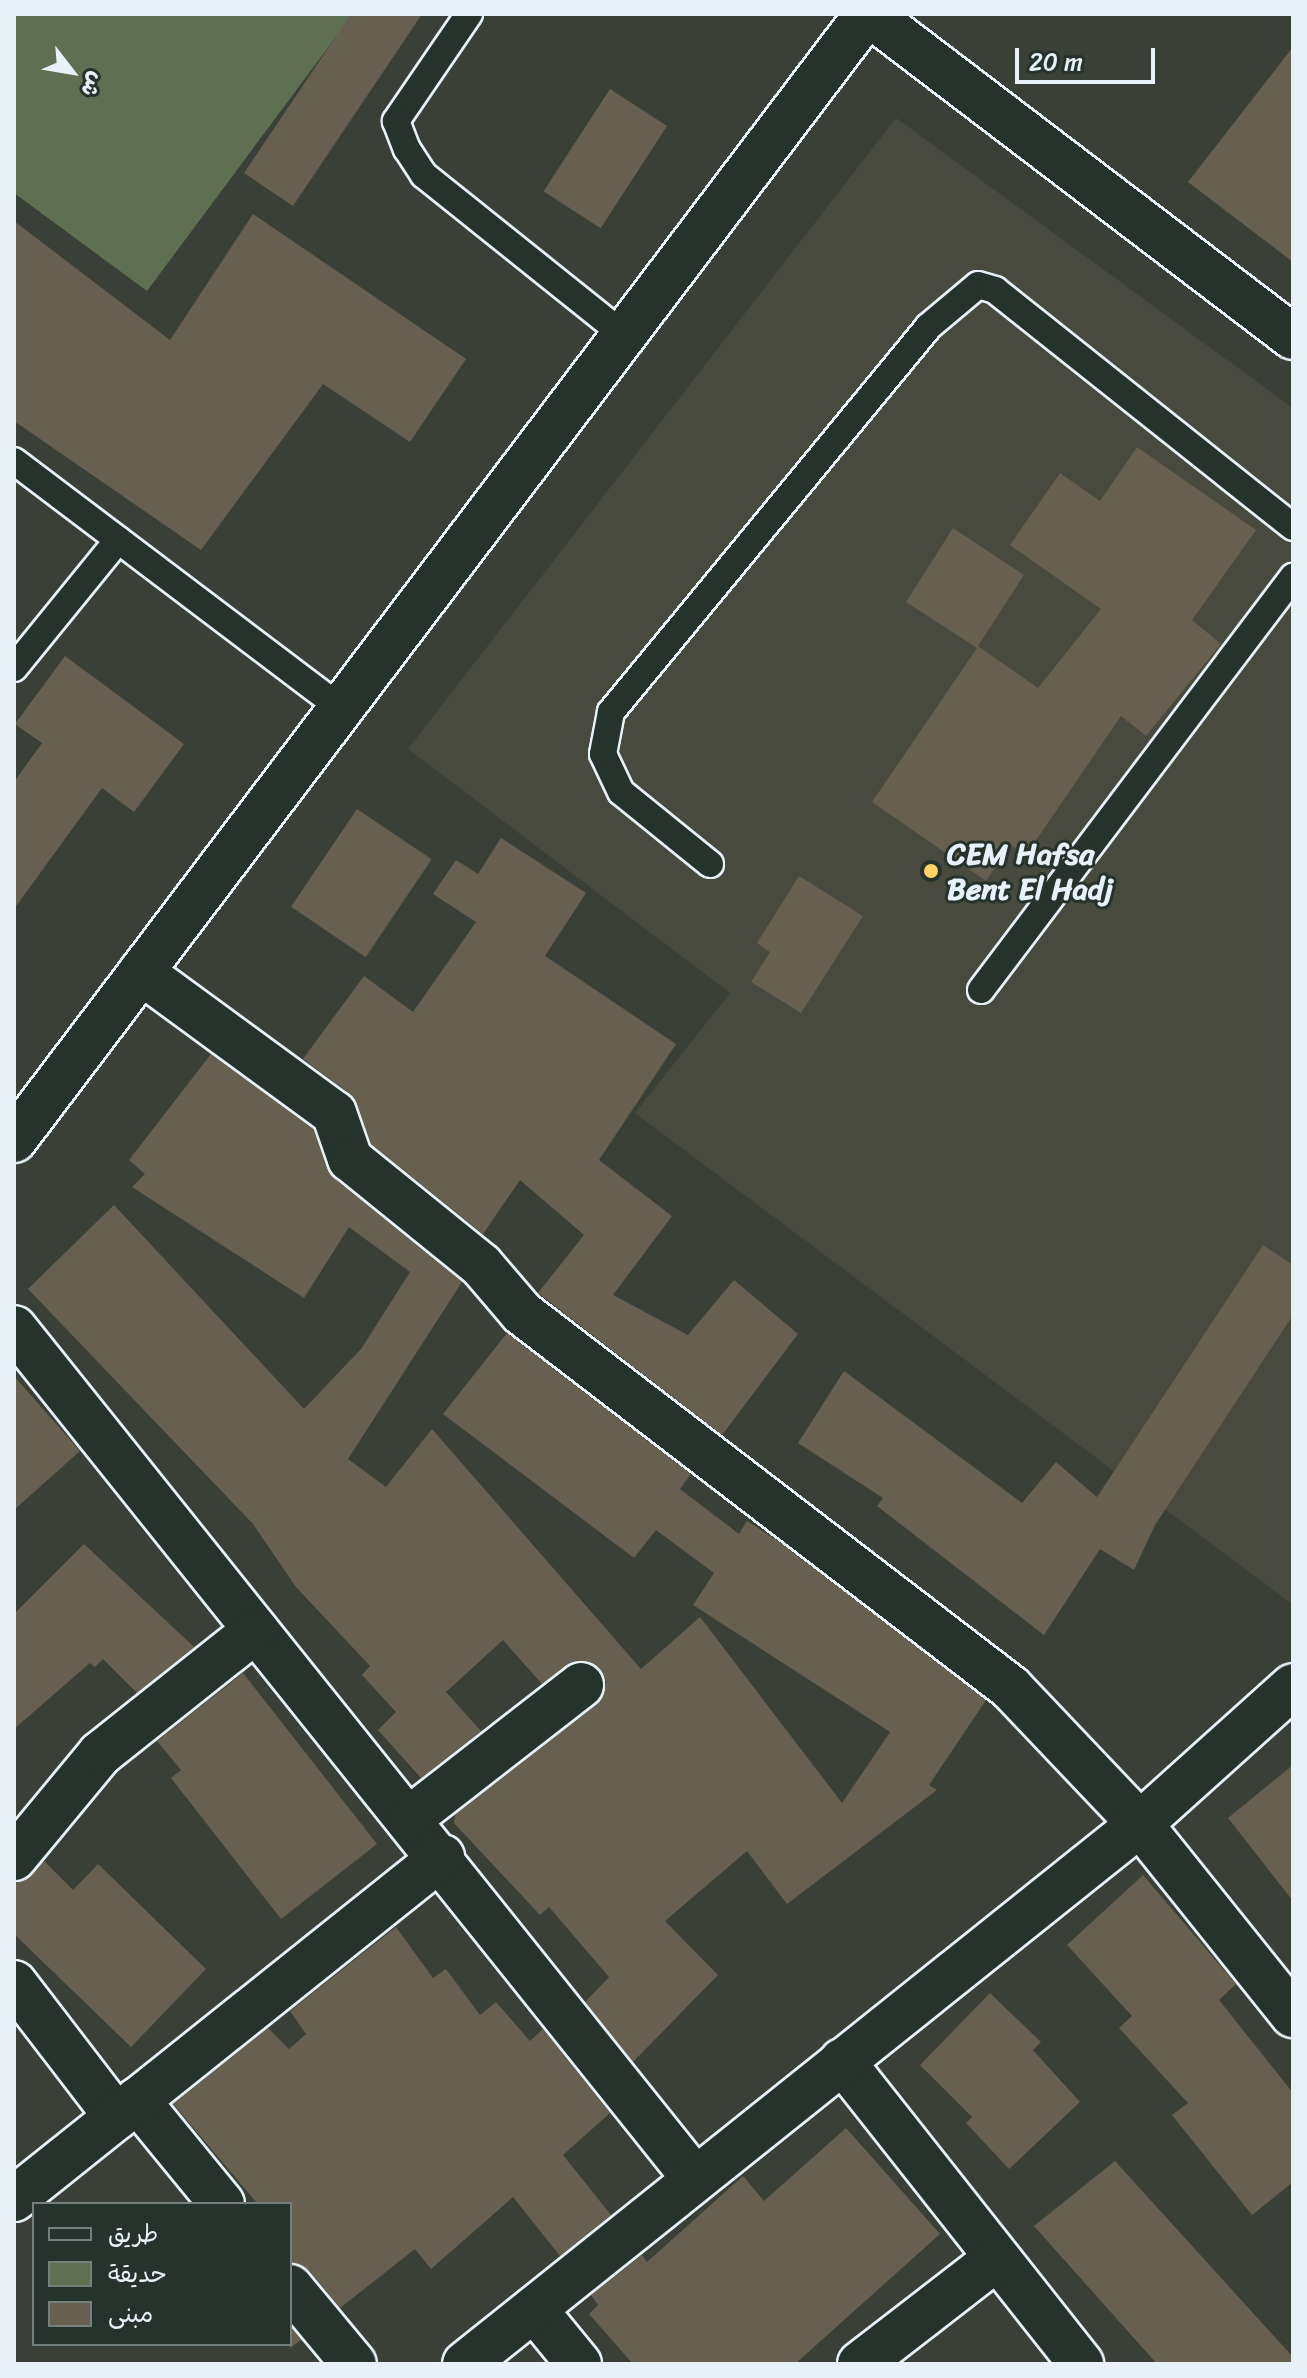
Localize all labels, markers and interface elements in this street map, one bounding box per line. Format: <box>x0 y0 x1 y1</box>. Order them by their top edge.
north arrow <box>32 32 112 112</box>
scale bar <box>1019 32 1159 82</box>
text: 20 m <box>1029 41 1083 83</box>
text: ش <box>70 64 116 105</box>
place label: CEM Hafsa Bent El Hadj <box>947 836 1113 906</box>
marker: CEM Hafsa Bent El Hadj <box>922 862 940 880</box>
legend <box>32 2202 292 2346</box>
text: طريق <box>108 2213 158 2255</box>
text: حديقة <box>108 2253 167 2295</box>
text: مبنى <box>108 2293 153 2335</box>

